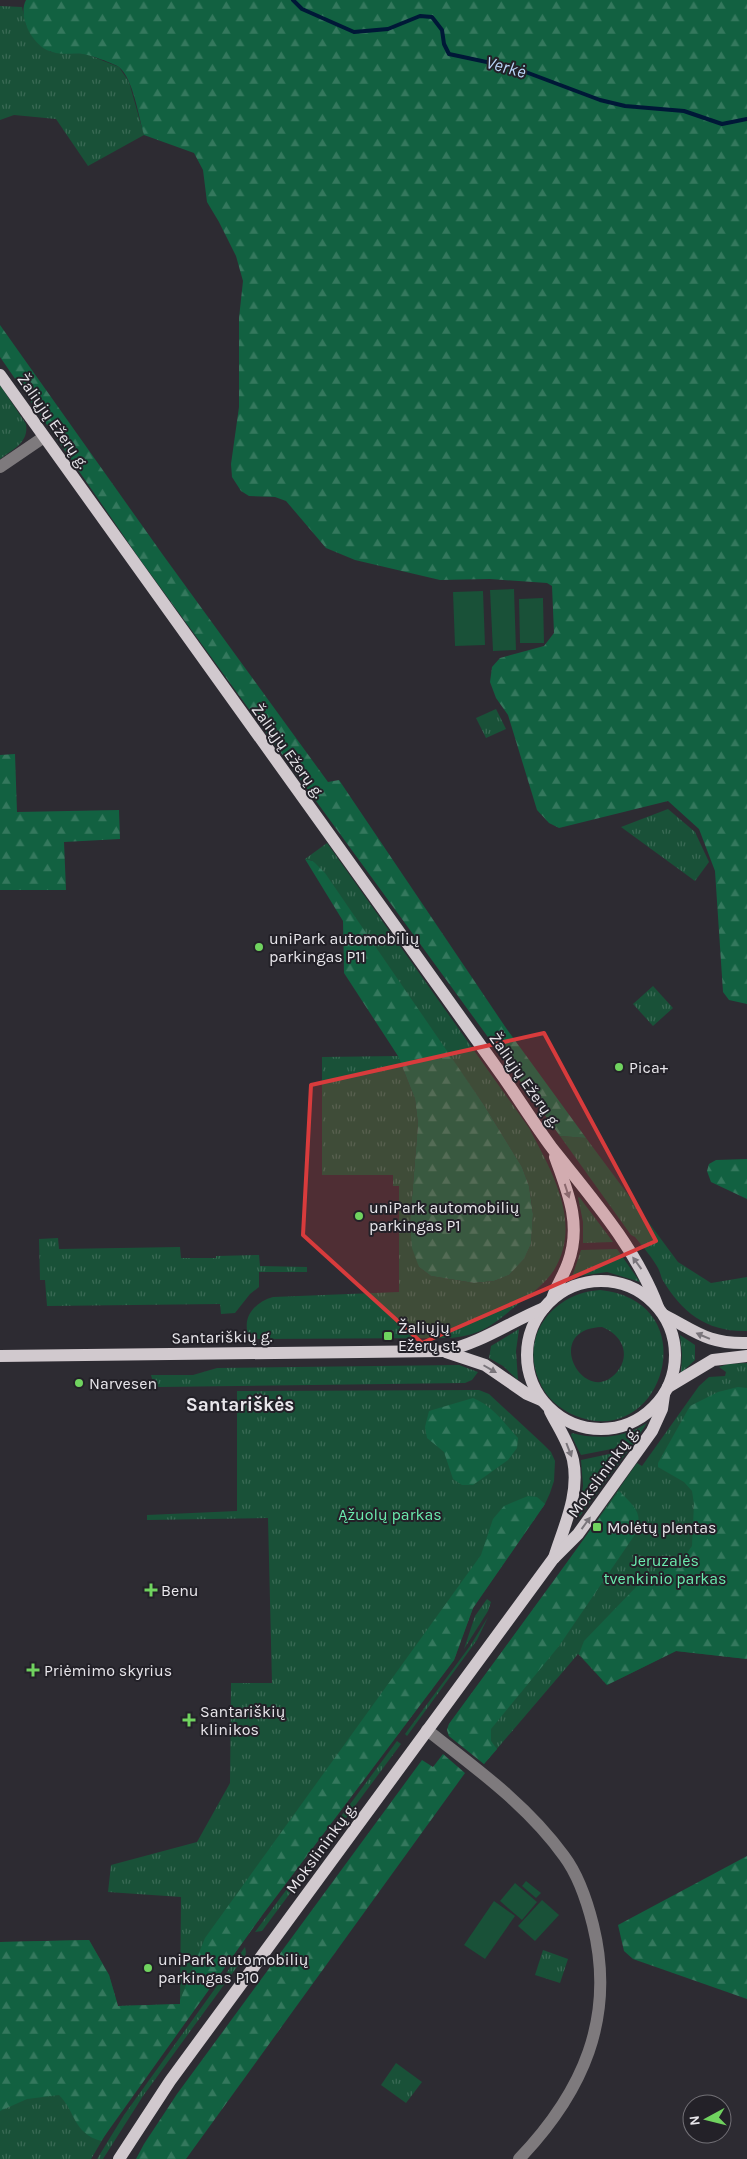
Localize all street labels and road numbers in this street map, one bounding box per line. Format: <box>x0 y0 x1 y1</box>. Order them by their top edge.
street label: Žaliųjų Ežerų g. <box>13 370 93 472</box>
street label: Žaliųjų Ežerų g. <box>247 700 329 802</box>
street label: Žaliųjų Ežerų g. <box>485 1029 565 1131</box>
street label: Santariškių g. <box>171 1327 273 1347</box>
street label: Mokslininkų g. <box>564 1423 642 1521</box>
street label: Mokslininkų g. <box>282 1799 360 1897</box>

